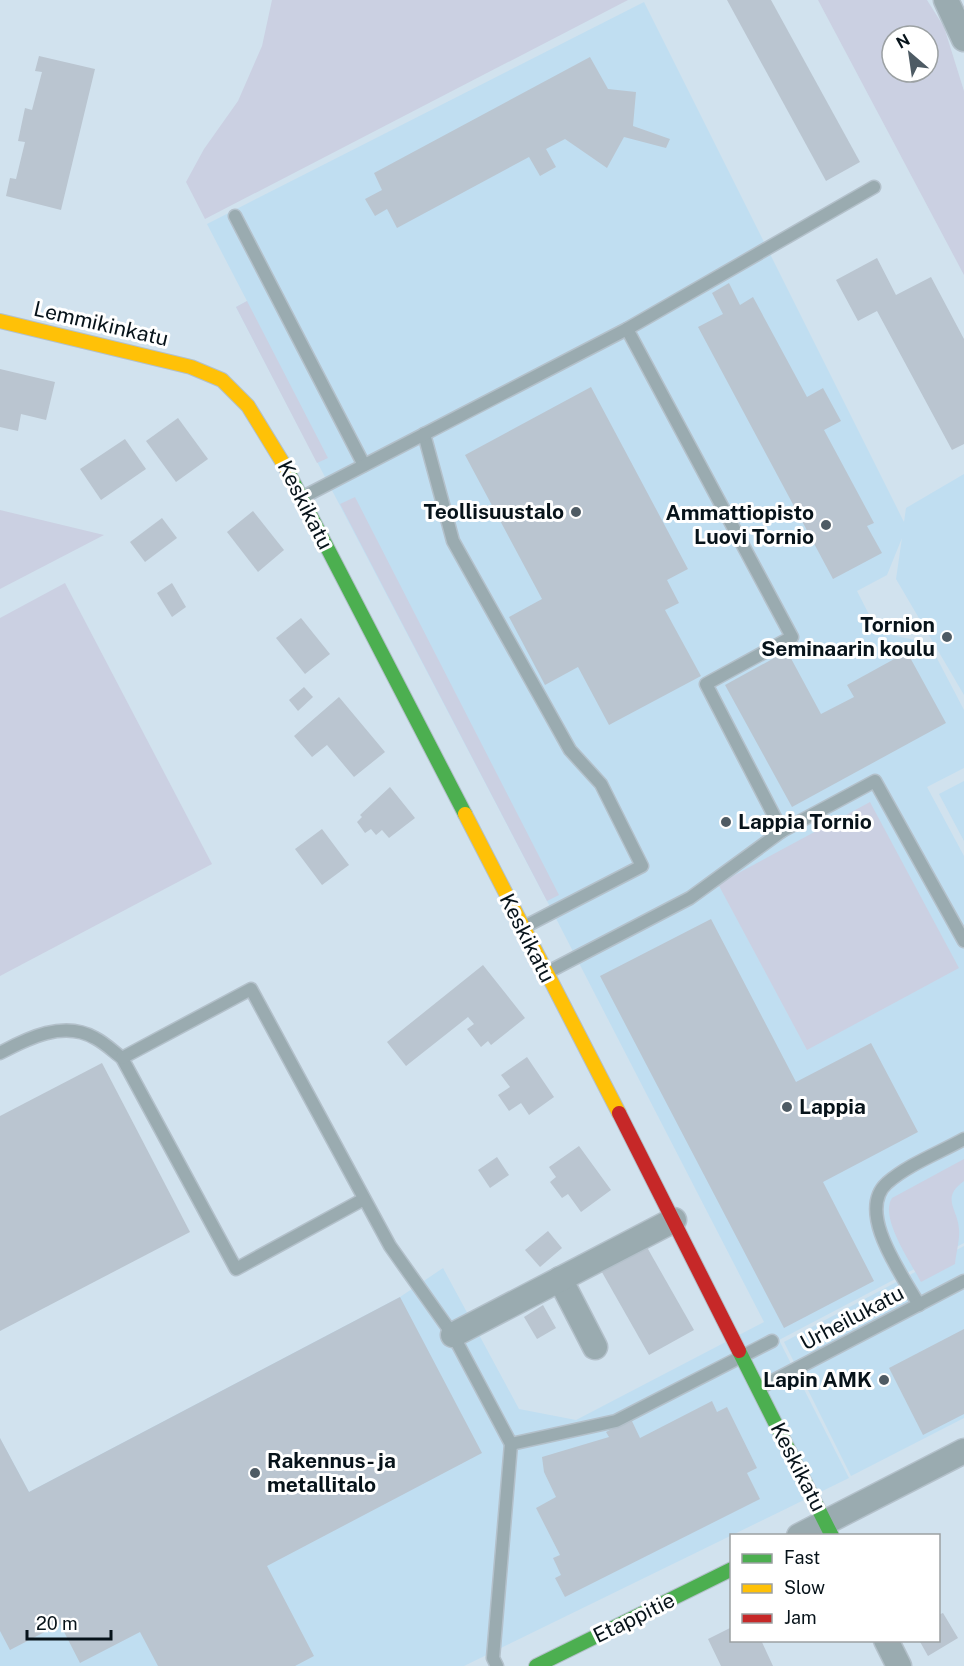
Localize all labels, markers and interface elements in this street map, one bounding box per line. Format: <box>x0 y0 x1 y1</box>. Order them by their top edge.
north arrow <box>880 24 940 84</box>
text: N <box>893 30 913 53</box>
street label: Lemmikinkatu <box>31 296 171 351</box>
street label: Keskikatu <box>272 456 338 553</box>
place label: Teollisuustalo <box>423 499 564 524</box>
place label: Ammattiopisto Luovi Tornio <box>665 500 814 549</box>
marker: Teollisuustalo <box>569 505 583 519</box>
marker: Ammattiopisto Luovi Tornio <box>819 518 833 532</box>
place label: Tornion Seminaarin koulu <box>761 612 935 661</box>
marker: Tornion Seminaarin koulu <box>940 630 954 644</box>
place label: Lappia Tornio <box>738 809 872 834</box>
marker: Lappia Tornio <box>719 815 733 829</box>
street label: Keskikatu <box>494 889 560 986</box>
place label: Lappia <box>799 1094 866 1119</box>
marker: Lappia <box>780 1100 794 1114</box>
street label: Urheilukatu <box>796 1280 908 1355</box>
place label: Lapin AMK <box>763 1367 872 1392</box>
marker: Lapin AMK <box>877 1373 891 1387</box>
street label: Keskikatu <box>765 1418 831 1515</box>
place label: Rakennus- ja metallitalo <box>267 1448 396 1497</box>
marker: Rakennus- ja metallitalo <box>248 1466 262 1480</box>
legend <box>730 1534 940 1642</box>
text: Fast <box>784 1547 820 1568</box>
text: Slow <box>784 1577 825 1598</box>
street label: Etappitie <box>589 1587 679 1648</box>
scale bar <box>27 1603 111 1641</box>
text: Jam <box>784 1607 817 1628</box>
text: 20 m <box>36 1613 78 1634</box>

